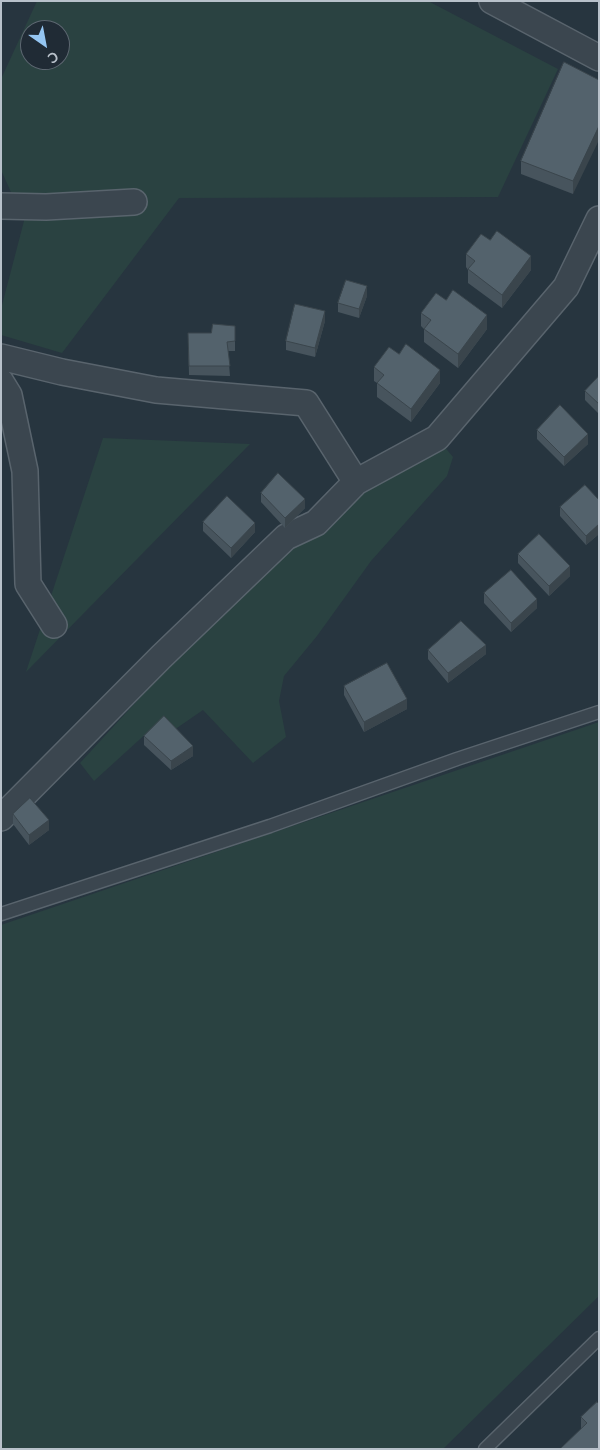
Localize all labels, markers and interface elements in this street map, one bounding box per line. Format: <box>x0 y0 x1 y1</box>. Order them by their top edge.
north arrow <box>20 20 70 70</box>
text: С <box>44 47 62 68</box>

